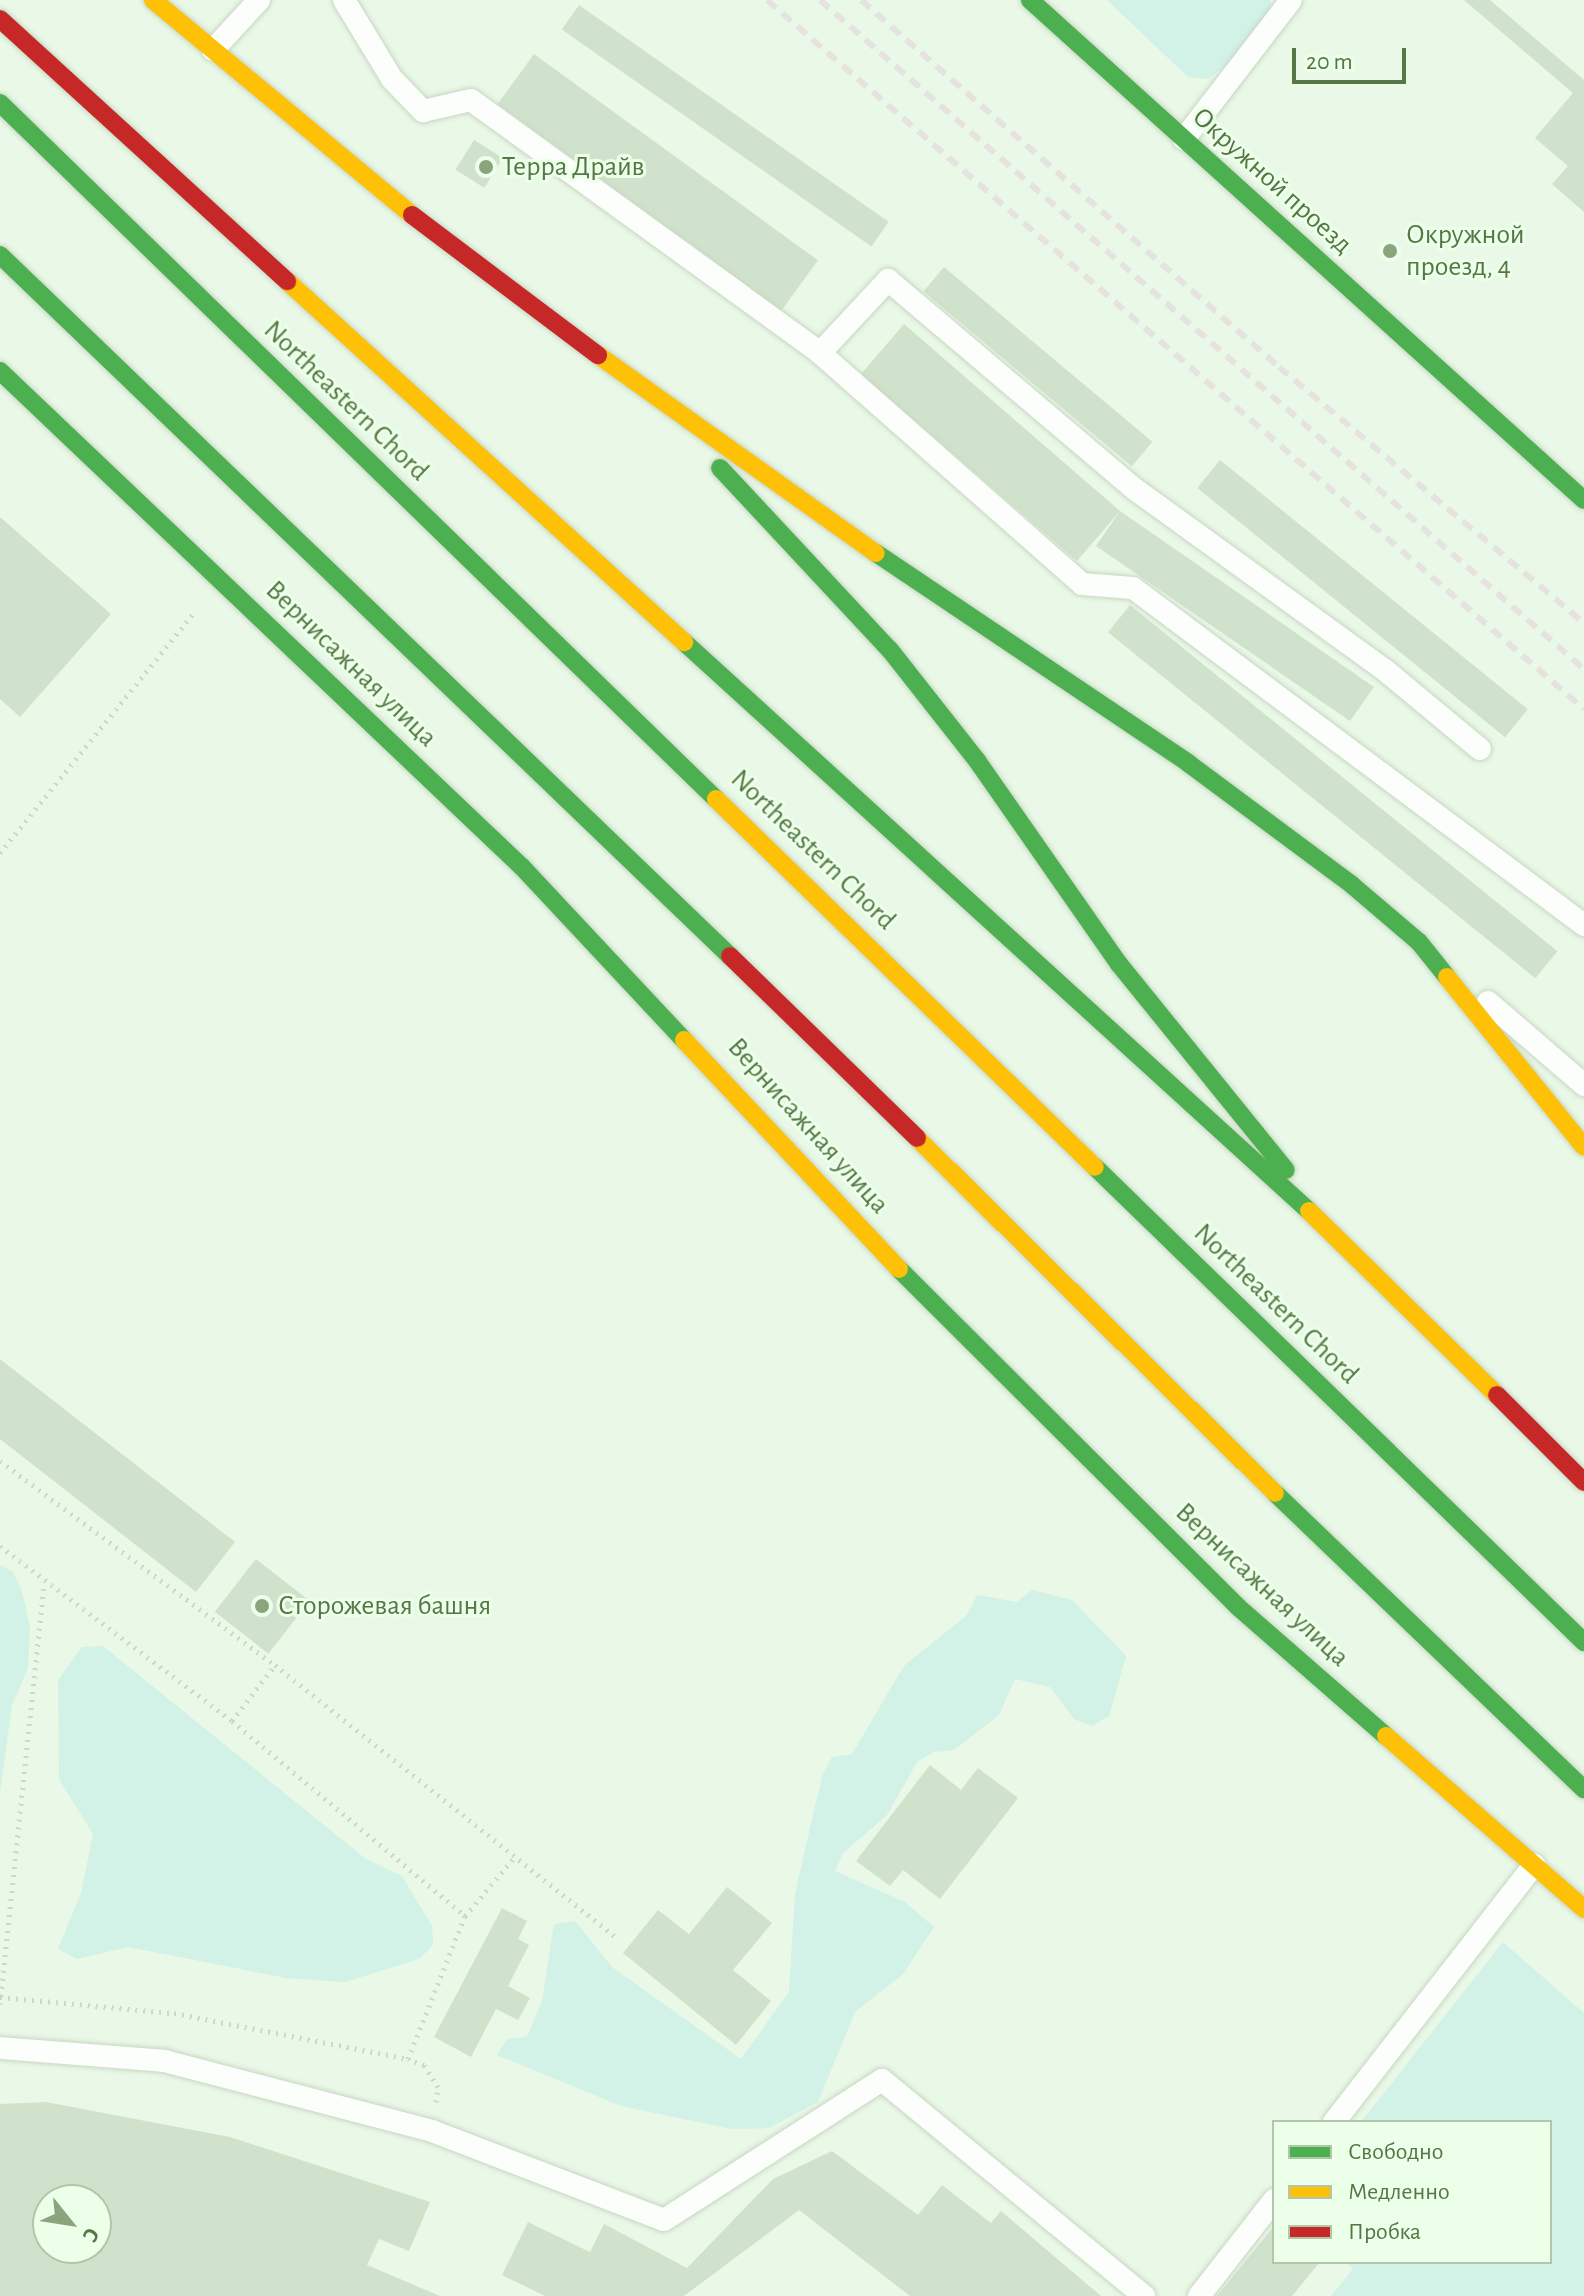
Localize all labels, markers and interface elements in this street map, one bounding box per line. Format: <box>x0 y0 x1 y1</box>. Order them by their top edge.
scale bar <box>1296 32 1410 82</box>
text: 20 m <box>1306 50 1353 74</box>
street label: Окружной проезд <box>1185 100 1359 262</box>
place label: Терра Драйв <box>502 150 645 184</box>
marker: Терра Драйв <box>477 158 495 176</box>
place label: Окружной проезд, 4 <box>1406 218 1525 284</box>
marker: Окружной проезд, 4 <box>1381 242 1399 260</box>
street label: Northeastern Chord <box>256 314 436 488</box>
street label: Вернисажная улица <box>258 574 444 754</box>
street label: Northeastern Chord <box>723 763 903 937</box>
street label: Вернисажная улица <box>720 1031 896 1221</box>
street label: Northeastern Chord <box>1186 1217 1366 1391</box>
street label: Вернисажная улица <box>1168 1496 1356 1674</box>
place label: Сторожевая башня <box>278 1589 491 1623</box>
marker: Сторожевая башня <box>253 1597 271 1615</box>
legend <box>1272 2120 1552 2264</box>
text: Свободно <box>1348 2140 1443 2164</box>
text: Медленно <box>1348 2180 1450 2204</box>
north arrow <box>32 2184 112 2264</box>
text: Пробка <box>1348 2220 1421 2244</box>
text: С <box>78 2224 104 2246</box>

